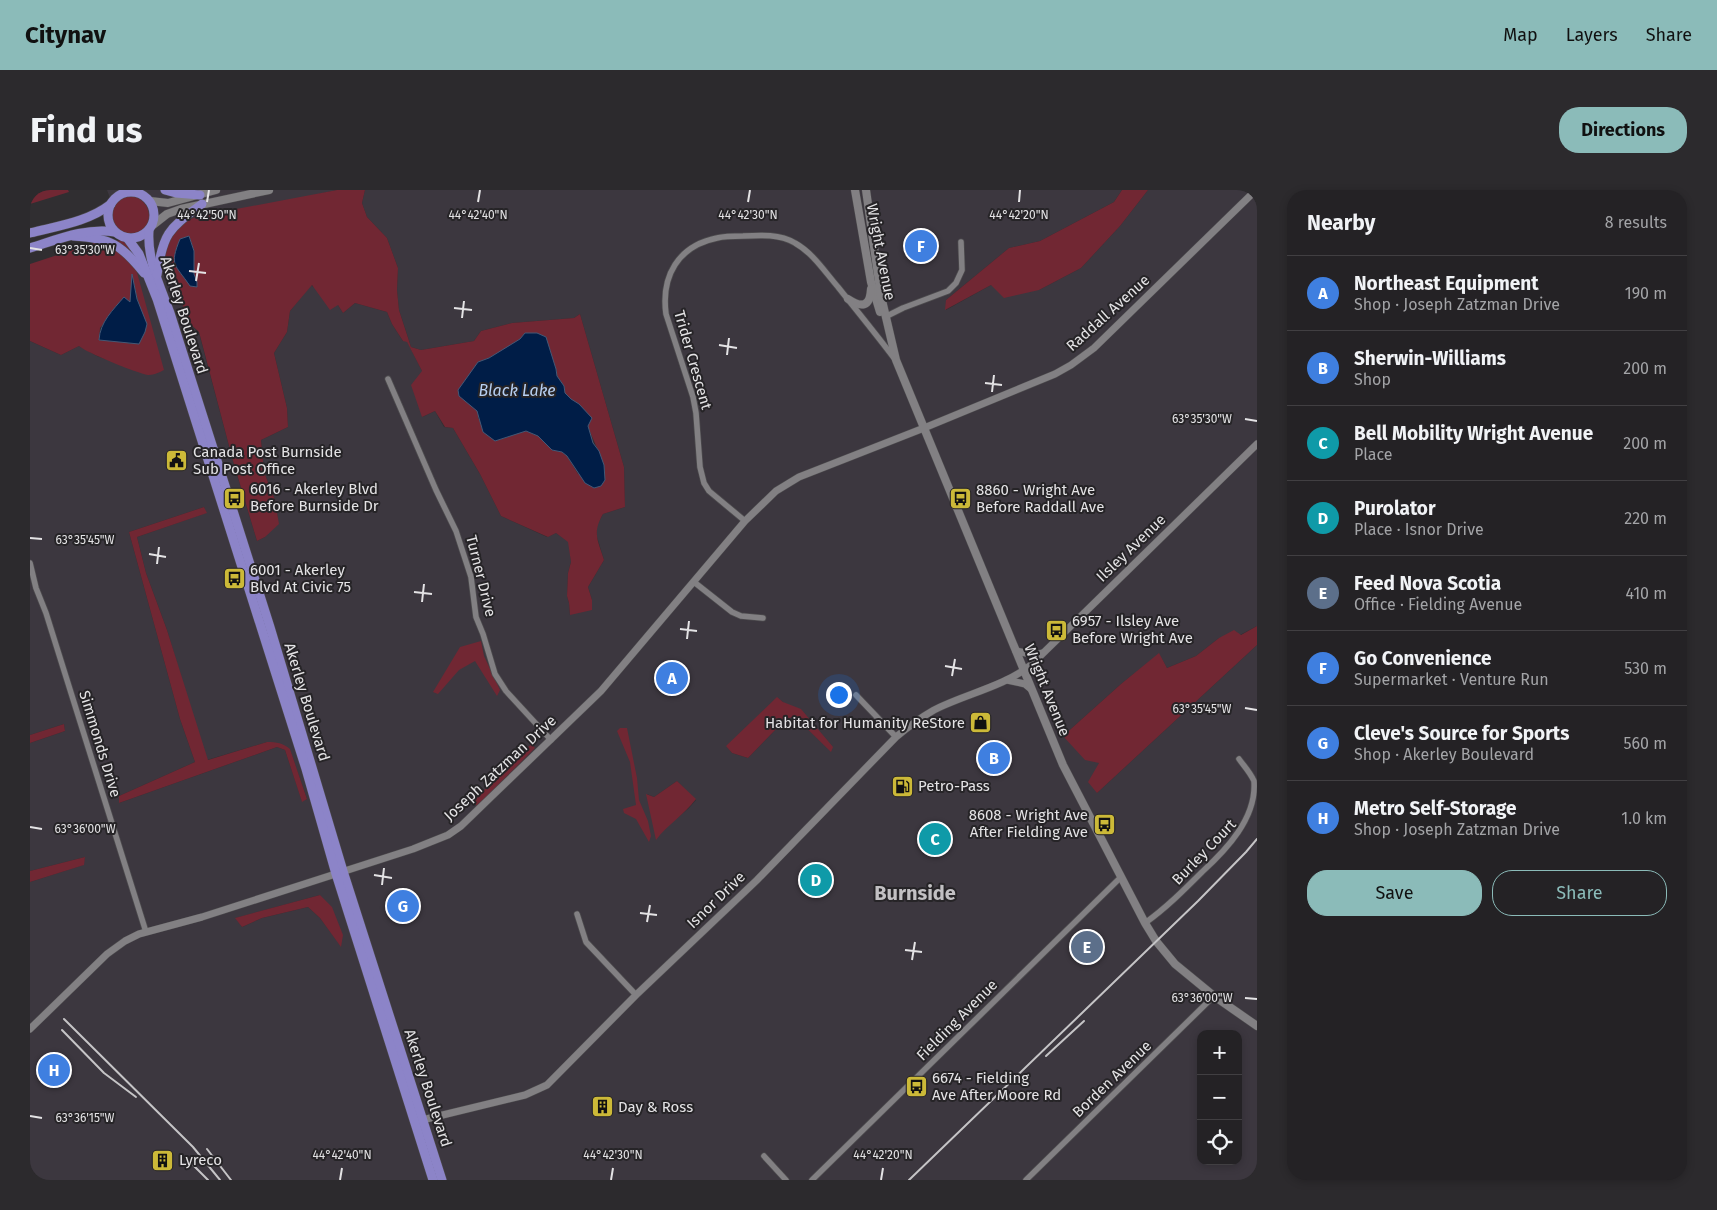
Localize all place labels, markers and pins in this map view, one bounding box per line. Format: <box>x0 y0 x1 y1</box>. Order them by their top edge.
pin: F <box>905 227 937 265</box>
place label: Canada Post Burnside Sub Post Office <box>193 443 342 478</box>
public building icon: Canada Post Burnside Sub Post Office <box>165 449 189 473</box>
place label: 6016 - Akerley Blvd Before Burnside Dr <box>250 480 379 515</box>
place label: 8860 - Wright Ave Before Raddall Ave <box>976 481 1104 516</box>
bus stop icon: 6016 - Akerley Blvd Before Burnside Dr <box>222 486 246 510</box>
bus stop icon: 8860 - Wright Ave Before Raddall Ave <box>948 487 972 511</box>
place label: 6001 - Akerley Blvd At Civic 75 <box>250 561 351 596</box>
bus stop icon: 6001 - Akerley Blvd At Civic 75 <box>222 567 246 591</box>
place label: 6957 - Ilsley Ave Before Wright Ave <box>1072 612 1193 647</box>
bus stop icon: 6957 - Ilsley Ave Before Wright Ave <box>1044 618 1068 642</box>
pin: A <box>656 659 688 697</box>
shop icon: Habitat for Humanity ReStore <box>969 711 993 735</box>
place label: Habitat for Humanity ReStore <box>765 714 965 732</box>
pin: B <box>978 739 1010 777</box>
fuel station icon: Petro-Pass <box>890 774 914 798</box>
place label: Petro-Pass <box>918 777 990 795</box>
place label: 8608 - Wright Ave After Fielding Ave <box>969 806 1088 841</box>
bus stop icon: 8608 - Wright Ave After Fielding Ave <box>1092 812 1116 836</box>
pin: C <box>919 820 951 858</box>
pin: D <box>800 861 832 899</box>
pin: G <box>387 887 419 925</box>
pin: E <box>1071 928 1103 966</box>
pin: H <box>38 1051 70 1089</box>
place label: 6674 - Fielding Ave After Moore Rd <box>932 1069 1061 1104</box>
bus stop icon: 6674 - Fielding Ave After Moore Rd <box>904 1075 928 1099</box>
building icon: Day & Ross <box>590 1095 614 1119</box>
place label: Day & Ross <box>618 1098 693 1116</box>
building icon: Lyreco <box>151 1148 175 1172</box>
place label: Lyreco <box>179 1151 222 1169</box>

